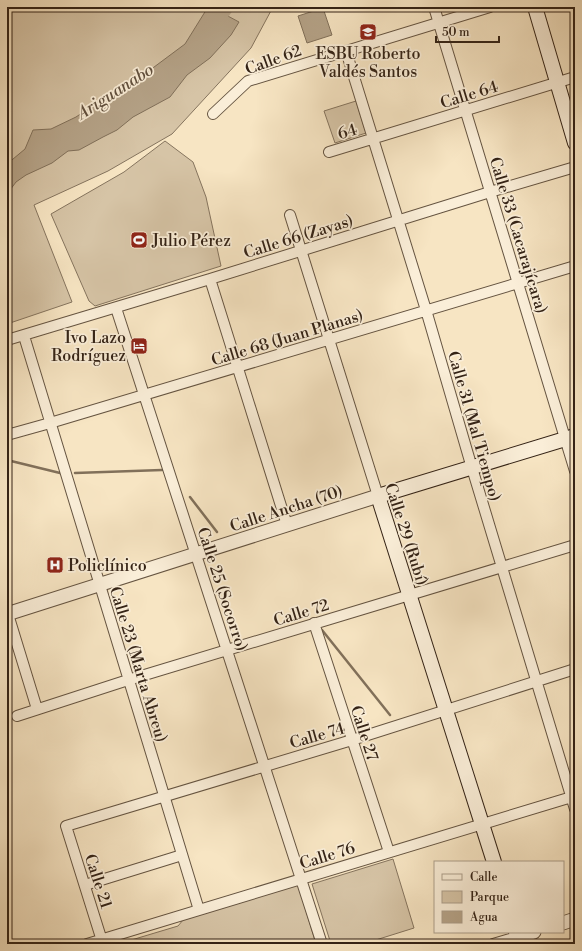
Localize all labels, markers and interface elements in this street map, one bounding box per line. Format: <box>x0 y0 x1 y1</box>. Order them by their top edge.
scale bar <box>436 18 499 44</box>
school or university icon: ESBU Roberto Valdés Santos <box>358 22 378 42</box>
text: 50 m <box>442 25 470 40</box>
street label: Calle 62 <box>242 40 304 79</box>
place label: ESBU Roberto Valdés Santos <box>315 44 421 82</box>
water label: Ariguanabo <box>71 59 158 126</box>
street label: Calle 64 <box>438 77 501 113</box>
street label: 64 <box>335 119 360 144</box>
street label: Calle 33 (Cacarajícara) <box>485 155 551 316</box>
street label: Calle 66 (Zayas) <box>241 211 356 263</box>
sports icon: Julio Pérez <box>129 230 149 250</box>
place label: Julio Pérez <box>151 231 231 251</box>
street label: Calle 68 (Juan Planas) <box>209 305 366 371</box>
place label: Ivo Lazo Rodríguez <box>51 328 126 366</box>
hotel icon: Ivo Lazo Rodríguez <box>129 336 149 356</box>
street label: Calle 31 (Mal Tiempo) <box>443 349 505 504</box>
street label: Calle Ancha (70) <box>227 481 345 537</box>
street label: Calle 29 (Rubí) <box>380 481 432 588</box>
street label: Calle 25 (Socorro) <box>193 525 252 654</box>
hospital icon: Policlínico <box>45 555 65 575</box>
place label: Policlínico <box>68 556 147 576</box>
street label: Calle 23 (Marta Abreu) <box>105 584 171 745</box>
street label: Calle 72 <box>271 595 331 631</box>
street label: Calle 27 <box>346 703 382 764</box>
street label: Calle 74 <box>287 718 348 753</box>
street label: Calle 76 <box>297 838 358 874</box>
street label: Calle 21 <box>80 852 116 911</box>
legend <box>434 861 564 933</box>
text: Calle <box>470 870 497 885</box>
text: Parque <box>470 890 509 905</box>
text: Agua <box>469 910 499 925</box>

